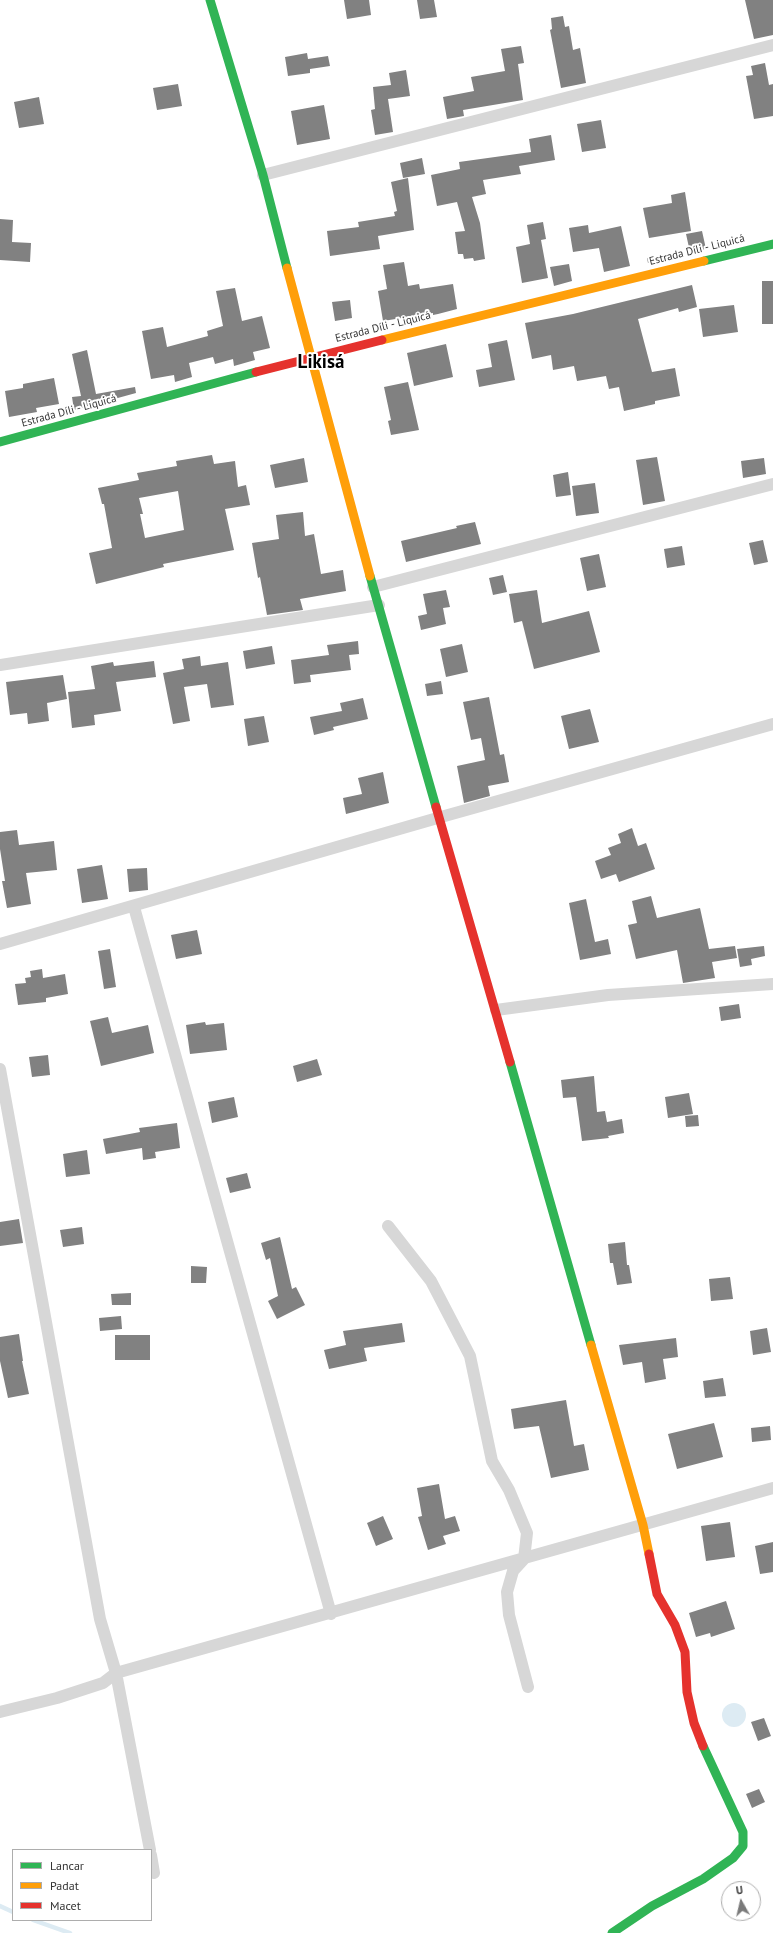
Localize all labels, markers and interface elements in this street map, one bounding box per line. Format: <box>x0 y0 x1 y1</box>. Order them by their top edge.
street label: Estrada Díli - Liquicá <box>648 232 746 268</box>
street label: Estrada Díli - Liquicá <box>334 309 432 345</box>
district label: Likisá <box>298 352 344 374</box>
street label: Estrada Díli - Liquicá <box>20 392 118 430</box>
legend <box>12 1849 152 1921</box>
text: Lancar <box>50 1858 84 1873</box>
text: Padat <box>50 1878 79 1893</box>
north arrow <box>721 1881 761 1921</box>
text: U <box>735 1883 744 1898</box>
text: Macet <box>50 1898 81 1913</box>

